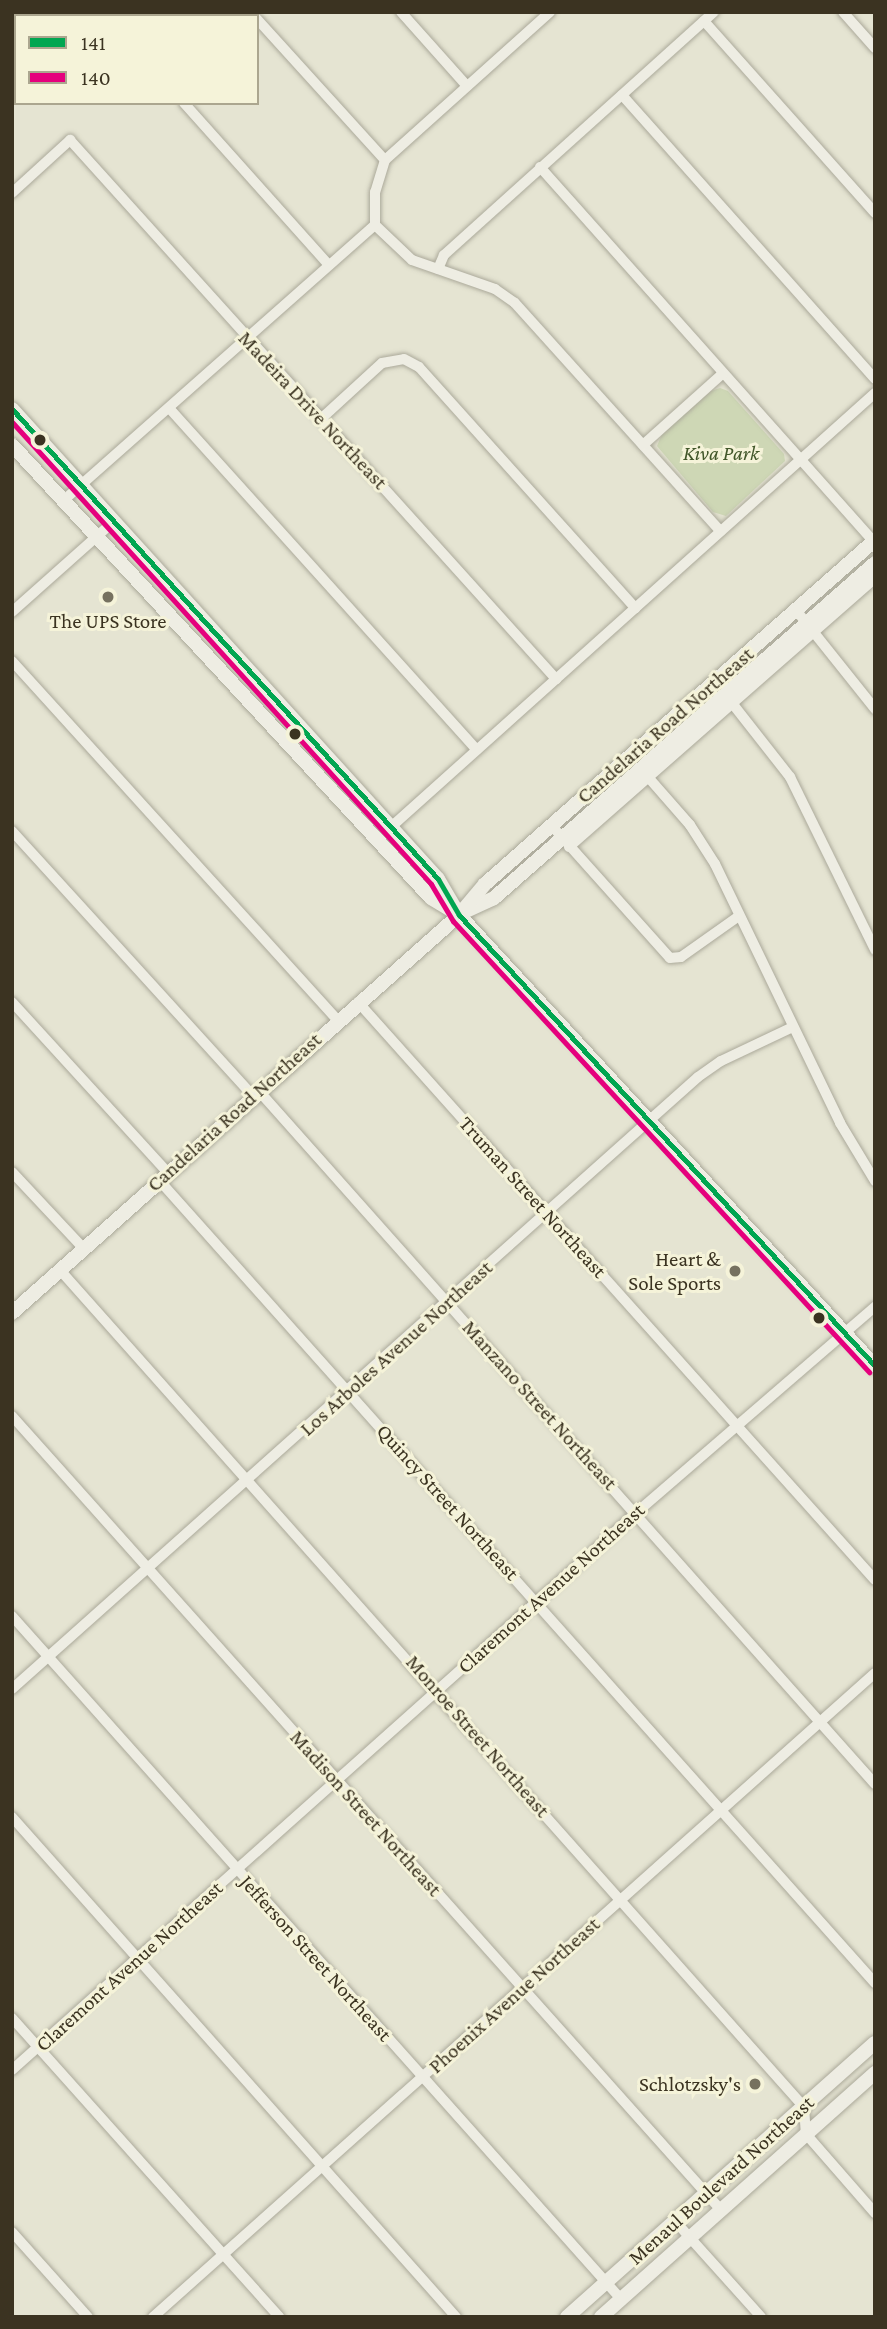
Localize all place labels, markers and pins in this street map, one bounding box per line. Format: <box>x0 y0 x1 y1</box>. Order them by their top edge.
unlabelled marker <box>33 433 47 447</box>
marker: The UPS Store <box>100 589 116 605</box>
place label: The UPS Store <box>49 608 167 634</box>
unlabelled marker <box>288 727 302 741</box>
place label: Heart & Sole Sports <box>628 1246 721 1296</box>
marker: Heart & Sole Sports <box>727 1263 743 1279</box>
unlabelled marker <box>812 1311 826 1325</box>
place label: Schlotzsky's <box>639 2071 741 2097</box>
marker: Schlotzsky's <box>747 2076 763 2092</box>

